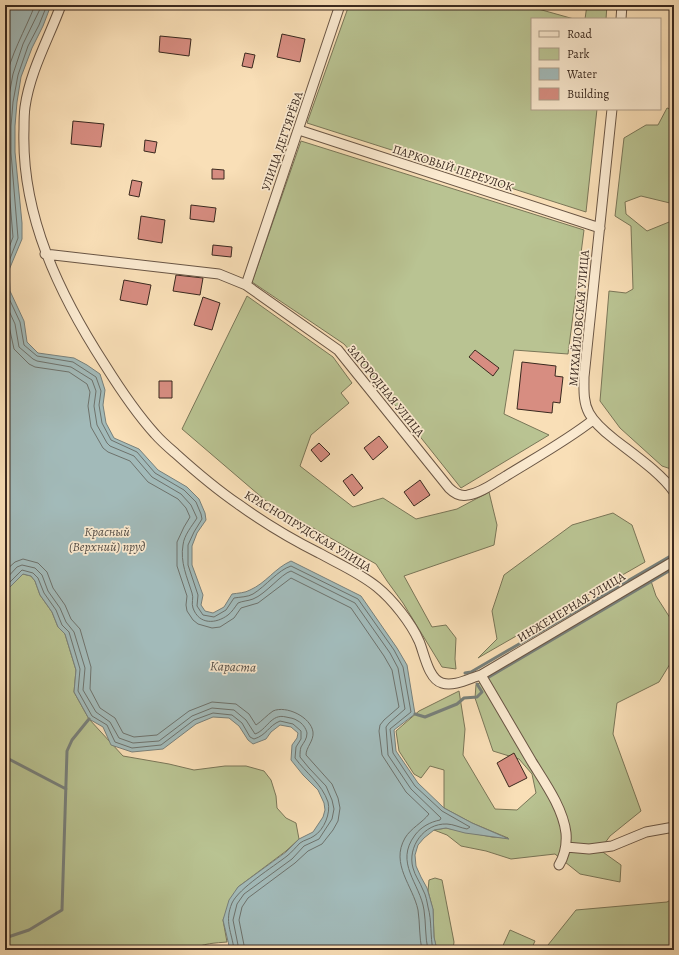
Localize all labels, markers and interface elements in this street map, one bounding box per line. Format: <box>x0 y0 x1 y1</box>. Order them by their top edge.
legend <box>531 18 661 110</box>
text: Road <box>567 26 593 42</box>
text: Park <box>567 46 590 62</box>
text: Water <box>566 66 597 82</box>
text: Building <box>567 86 609 102</box>
street label: УЛИЦА ДЕГТЯРЁВА <box>258 88 307 193</box>
street label: ПАРКОВЫЙ ПЕРЕУЛОК <box>391 141 516 195</box>
street label: МИХАЙЛОВСКАЯ УЛИЦА <box>565 248 593 387</box>
street label: ЗАГОРОДНАЯ УЛИЦА <box>344 342 429 441</box>
street label: КРАСНОПРУДСКАЯ УЛИЦА <box>242 487 375 576</box>
water label: Красный (Верхний) пруд <box>69 523 145 555</box>
street label: ИНЖЕНЕРНАЯ УЛИЦА <box>514 568 629 646</box>
water label: Караста <box>210 657 256 676</box>

